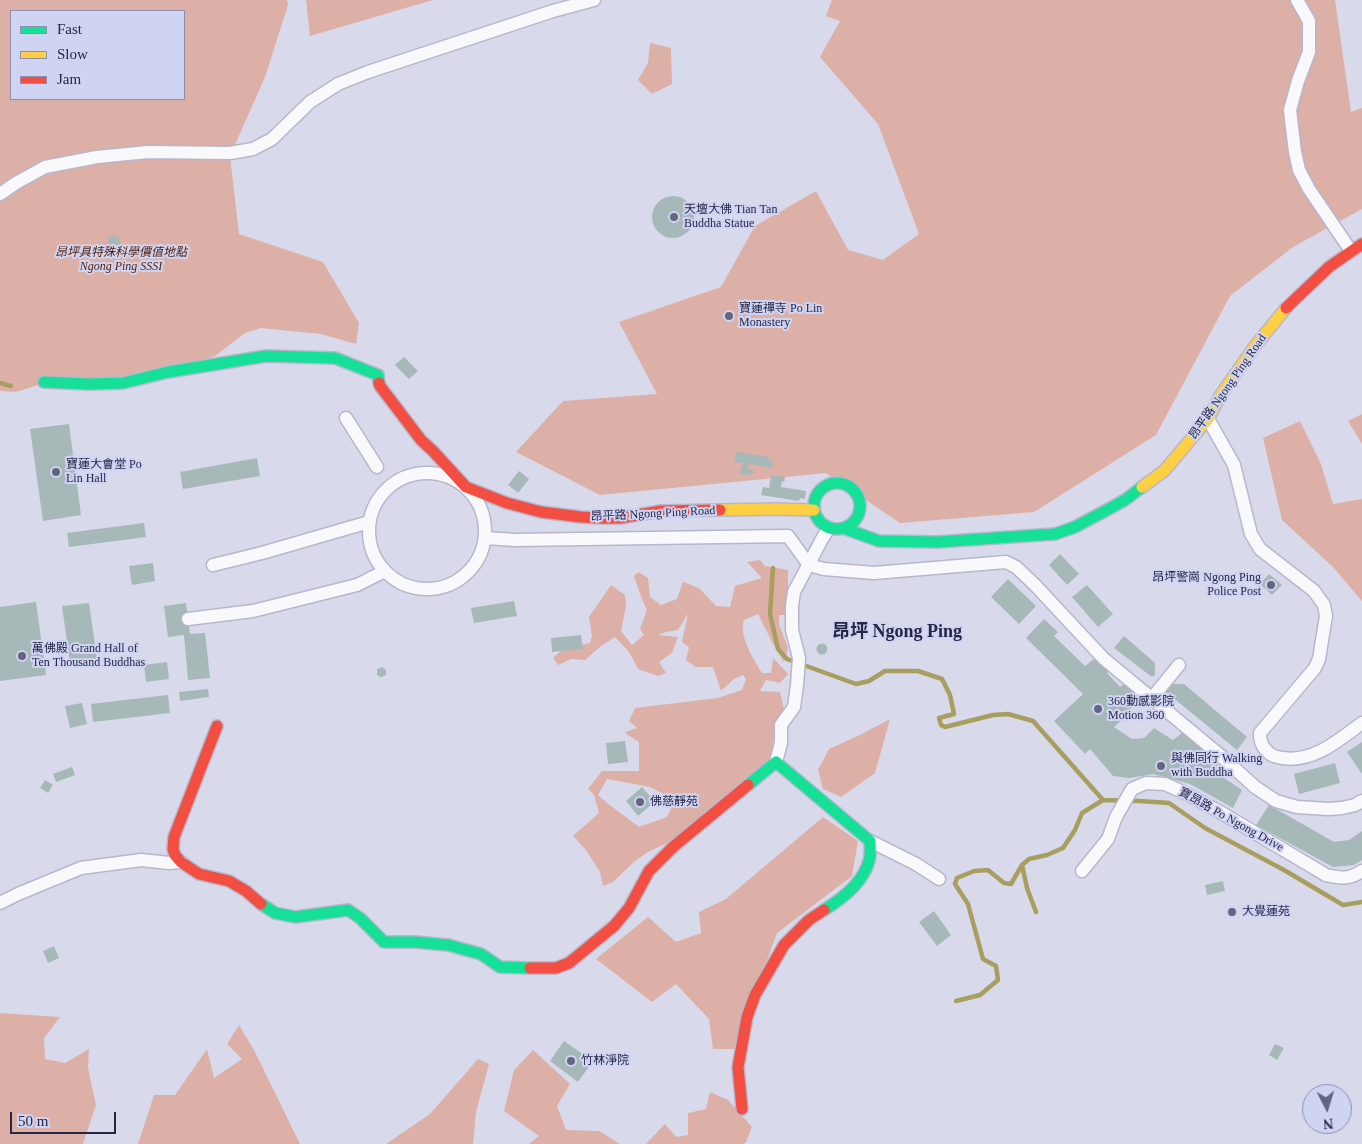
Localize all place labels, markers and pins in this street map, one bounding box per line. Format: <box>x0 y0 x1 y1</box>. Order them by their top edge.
place label: 天壇大佛 Tian Tan Buddha Statue <box>684 203 777 231</box>
marker: 天壇大佛 Tian Tan Buddha Statue <box>668 211 680 223</box>
place label: 寶蓮禪寺 Po Lin Monastery <box>739 302 822 330</box>
marker: 寶蓮禪寺 Po Lin Monastery <box>723 310 735 322</box>
place label: 寶蓮大會堂 Po Lin Hall <box>66 458 142 486</box>
marker: 寶蓮大會堂 Po Lin Hall <box>50 466 62 478</box>
place label: 昂坪警崗 Ngong Ping Police Post <box>1152 571 1261 599</box>
marker: 昂坪警崗 Ngong Ping Police Post <box>1265 579 1277 591</box>
place label: 萬佛殿 Grand Hall of Ten Thousand Buddhas <box>32 642 145 670</box>
marker: 萬佛殿 Grand Hall of Ten Thousand Buddhas <box>16 650 28 662</box>
place label: 360動感影院 Motion 360 <box>1108 695 1174 723</box>
marker: 360動感影院 Motion 360 <box>1092 703 1104 715</box>
place label: 與佛同行 Walking with Buddha <box>1171 752 1262 780</box>
marker: 與佛同行 Walking with Buddha <box>1155 760 1167 772</box>
place label: 佛慈靜苑 <box>650 795 698 809</box>
marker: 佛慈靜苑 <box>634 796 646 808</box>
place label: 大覺蓮苑 <box>1242 905 1290 919</box>
marker: 大覺蓮苑 <box>1226 906 1238 918</box>
place label: 竹林淨院 <box>581 1054 629 1068</box>
marker: 竹林淨院 <box>565 1055 577 1067</box>

